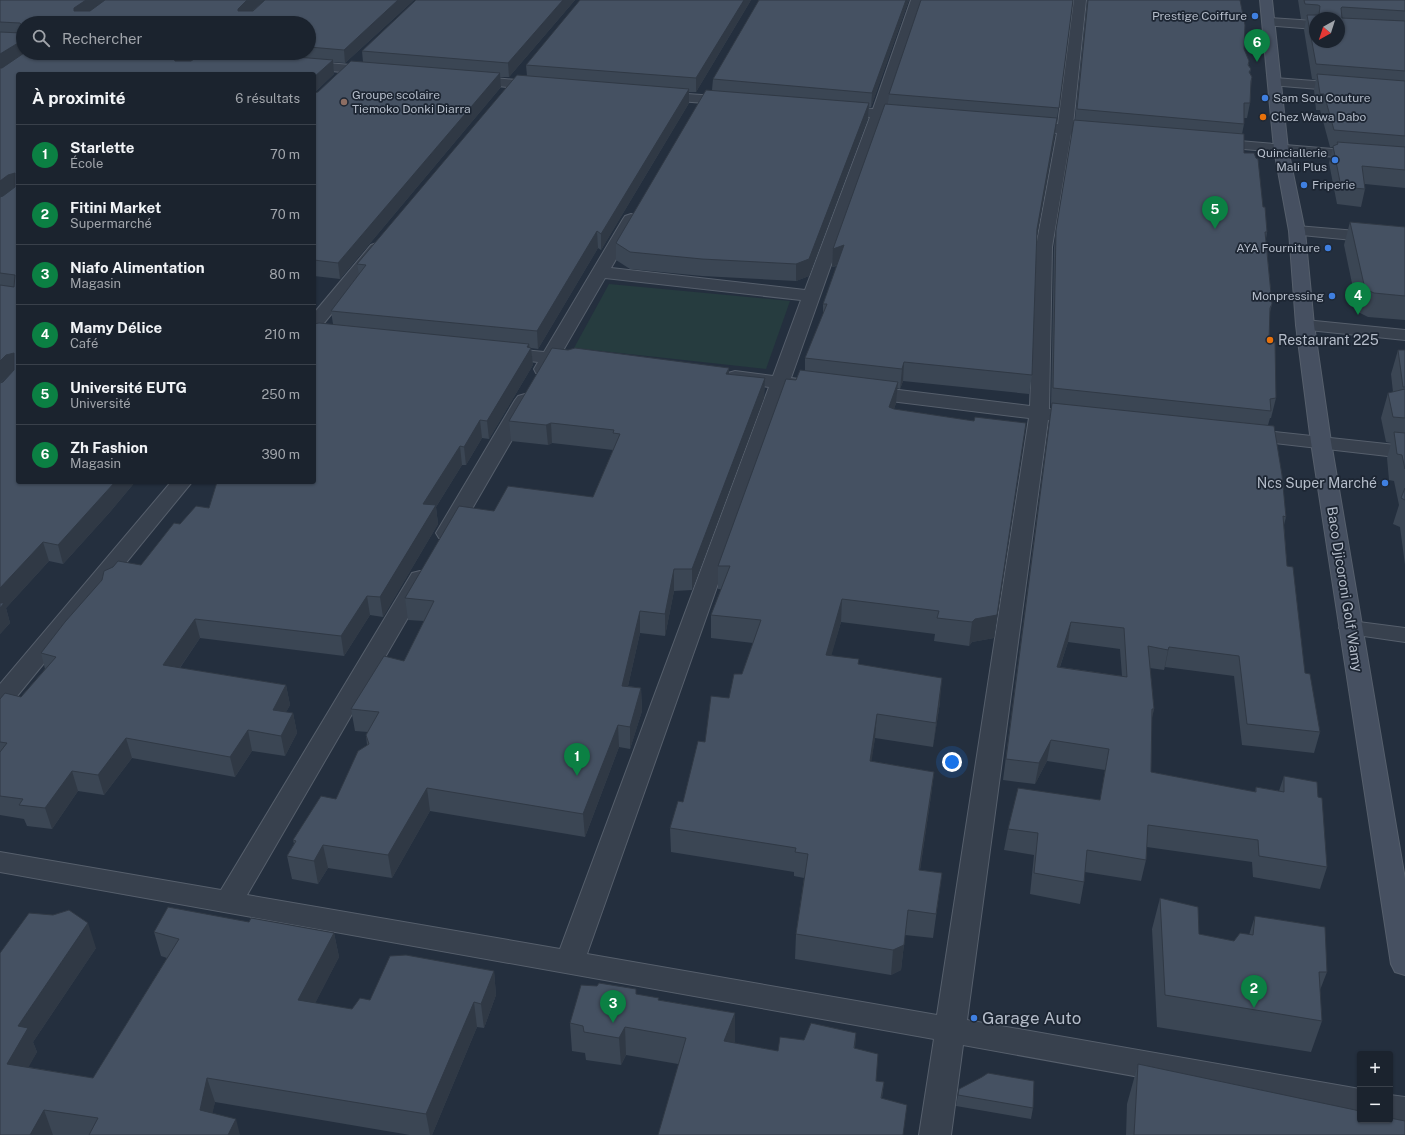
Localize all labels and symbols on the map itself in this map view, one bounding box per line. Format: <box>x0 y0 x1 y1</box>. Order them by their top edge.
place label: Prestige Coiffure <box>1152 9 1247 23</box>
marker: Prestige Coiffure <box>1250 11 1260 21</box>
north arrow <box>1309 12 1345 48</box>
pin: 6 <box>1244 29 1270 62</box>
place label: Groupe scolaire Tiemoko Donki Diarra <box>352 88 471 116</box>
place label: Sam Sou Couture <box>1273 91 1371 105</box>
marker: Sam Sou Couture <box>1260 93 1270 103</box>
marker: Groupe scolaire Tiemoko Donki Diarra <box>339 97 349 107</box>
place label: Chez Wawa Dabo <box>1271 110 1366 124</box>
marker: Chez Wawa Dabo <box>1258 112 1268 122</box>
place label: Quinciallerie Mali Plus <box>1257 146 1327 174</box>
marker: Quinciallerie Mali Plus <box>1330 155 1340 165</box>
place label: Friperie <box>1312 178 1355 192</box>
marker: Friperie <box>1299 180 1309 190</box>
pin: 5 <box>1202 196 1228 229</box>
place label: AYA Fourniture <box>1236 241 1320 255</box>
marker: AYA Fourniture <box>1323 243 1333 253</box>
pin: 4 <box>1345 282 1371 315</box>
place label: Monpressing <box>1252 289 1324 303</box>
marker: Monpressing <box>1327 291 1337 301</box>
place label: Restaurant 225 <box>1278 332 1379 348</box>
marker: Restaurant 225 <box>1265 335 1275 345</box>
place label: Ncs Super Marché <box>1257 475 1377 491</box>
marker: Ncs Super Marché <box>1380 478 1390 488</box>
street label: Baco Djicoroni Golf Wamy <box>1324 505 1366 673</box>
pin: 1 <box>564 743 590 776</box>
your location <box>942 752 962 772</box>
pin: 2 <box>1241 975 1267 1008</box>
pin: 3 <box>600 990 626 1023</box>
place label: Garage Auto <box>982 1008 1081 1028</box>
marker: Garage Auto <box>969 1013 979 1023</box>

